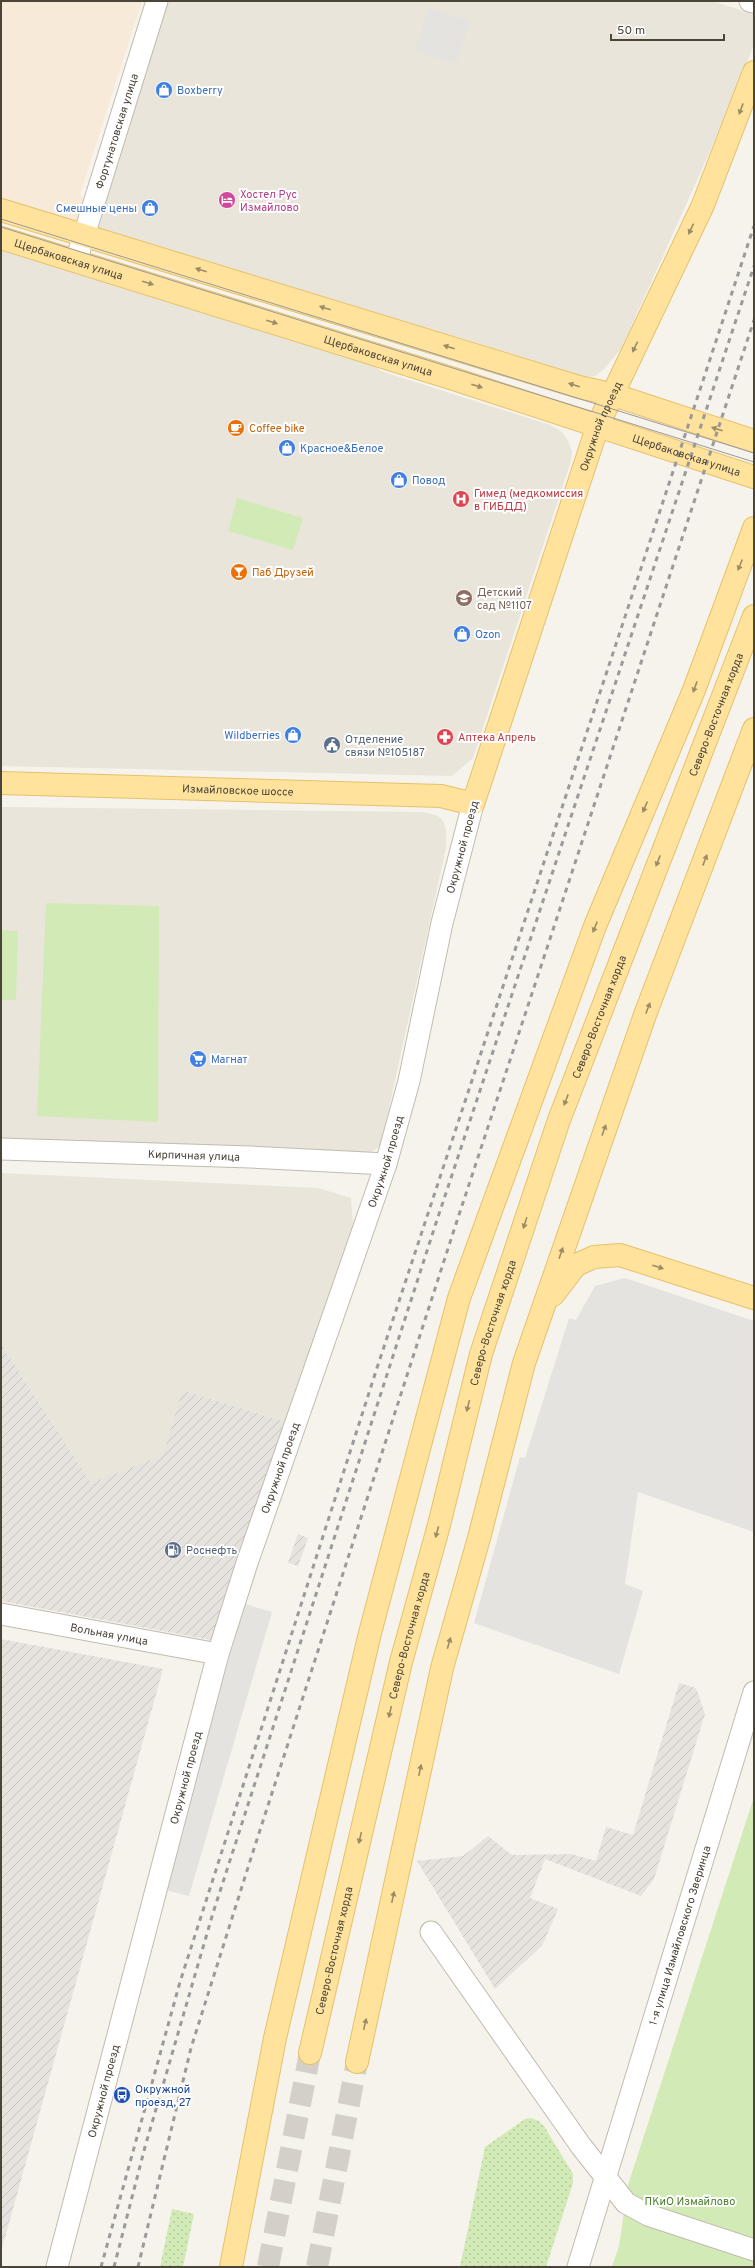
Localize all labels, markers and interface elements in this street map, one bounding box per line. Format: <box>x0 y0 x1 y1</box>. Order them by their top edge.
scale bar <box>611 16 724 42</box>
text: 50 m <box>617 23 645 39</box>
street label: Фортунатовская улица <box>93 72 142 191</box>
shop icon: Boxberry <box>154 80 174 100</box>
place label: Boxberry <box>177 84 223 98</box>
one-way arrow <box>737 104 743 116</box>
place label: Хостел Рус Измайлово <box>240 188 299 215</box>
hotel icon: Хостел Рус Измайлово <box>217 190 237 210</box>
shop icon: Смешные цены <box>140 198 160 218</box>
place label: Смешные цены <box>56 202 137 216</box>
one-way arrow <box>688 224 694 235</box>
street label: Щербаковская улица <box>12 237 125 284</box>
one-way arrow <box>195 267 207 273</box>
one-way arrow <box>142 280 154 286</box>
one-way arrow <box>319 305 331 311</box>
one-way arrow <box>267 319 279 325</box>
street label: Щербаковская улица <box>322 333 434 380</box>
one-way arrow <box>632 341 639 352</box>
one-way arrow <box>443 344 455 350</box>
street label: Окружной проезд <box>577 379 626 473</box>
one-way arrow <box>567 382 579 388</box>
one-way arrow <box>471 383 483 389</box>
cafe icon: Coffee bike <box>226 418 246 438</box>
place label: Coffee bike <box>249 422 305 436</box>
one-way arrow <box>711 426 723 432</box>
street label: Щербаковская улица <box>630 432 742 480</box>
shop icon: Красное&Белое <box>277 438 297 458</box>
place label: Красное&Белое <box>300 442 383 456</box>
shop icon: Повод <box>389 470 409 490</box>
place label: Повод <box>412 474 445 488</box>
place label: Гимед (медкомиссия в ГИБДД) <box>474 487 583 514</box>
hospital icon: Гимед (медкомиссия в ГИБДД) <box>451 489 471 509</box>
one-way arrow <box>736 559 742 571</box>
bar icon: Паб Друзей <box>229 562 249 582</box>
place label: Паб Друзей <box>252 566 314 580</box>
place label: Детский сад №1107 <box>477 586 532 613</box>
school or university icon: Детский сад №1107 <box>454 588 474 608</box>
shop icon: Ozon <box>452 624 472 644</box>
place label: Ozon <box>475 628 501 642</box>
street label: Северо-Восточная хорда <box>687 651 747 779</box>
one-way arrow <box>692 681 698 693</box>
shop icon: Wildberries <box>283 725 303 745</box>
pharmacy icon: Аптека Апрель <box>435 727 455 747</box>
place label: Wildberries <box>224 729 280 743</box>
place label: Аптека Апрель <box>458 731 536 745</box>
place label: Отделение связи №105187 <box>345 733 425 760</box>
public building icon: Отделение связи №105187 <box>322 735 342 755</box>
street label: Измайловское шоссе <box>182 782 294 800</box>
street label: Окружной проезд <box>444 799 482 895</box>
one-way arrow <box>642 801 648 813</box>
one-way arrow <box>702 854 708 866</box>
one-way arrow <box>655 856 661 868</box>
one-way arrow <box>592 921 598 933</box>
street label: Северо-Восточная хорда <box>570 953 630 1081</box>
one-way arrow <box>645 1001 651 1013</box>
supermarket icon: Магнат <box>188 1049 208 1069</box>
place label: Магнат <box>211 1053 248 1067</box>
one-way arrow <box>563 1095 569 1107</box>
street label: Окружной проезд <box>365 1114 407 1210</box>
one-way arrow <box>601 1124 607 1136</box>
street label: Кирпичная улица <box>148 1148 240 1165</box>
one-way arrow <box>521 1217 527 1229</box>
one-way arrow <box>558 1246 564 1258</box>
street label: Северо-Восточная хорда <box>467 1258 520 1387</box>
one-way arrow <box>652 1264 664 1270</box>
one-way arrow <box>465 1399 471 1412</box>
street label: Окружной проезд <box>259 1421 303 1516</box>
one-way arrow <box>434 1526 440 1538</box>
fuel station icon: Роснефть <box>163 1540 183 1560</box>
place label: Роснефть <box>186 1544 237 1558</box>
street label: Северо-Восточная хорда <box>387 1570 434 1701</box>
street label: Вольная улица <box>69 1621 149 1649</box>
one-way arrow <box>446 1637 452 1649</box>
one-way arrow <box>386 1706 392 1718</box>
street label: Окружной проезд <box>168 1730 205 1826</box>
one-way arrow <box>418 1764 424 1776</box>
one-way arrow <box>356 1832 362 1844</box>
street label: 1-я улица Измайловского Зверинца <box>646 1844 715 2027</box>
street label: Северо-Восточная хорда <box>313 1885 357 2017</box>
one-way arrow <box>391 1891 397 1904</box>
one-way arrow <box>363 2018 369 2030</box>
street label: Окружной проезд <box>85 2043 123 2139</box>
place label: Окружной проезд, 27 <box>135 2083 191 2110</box>
bus stop icon: Окружной проезд, 27 <box>112 2085 132 2105</box>
park label: ПКиО Измайлово <box>645 2195 735 2209</box>

